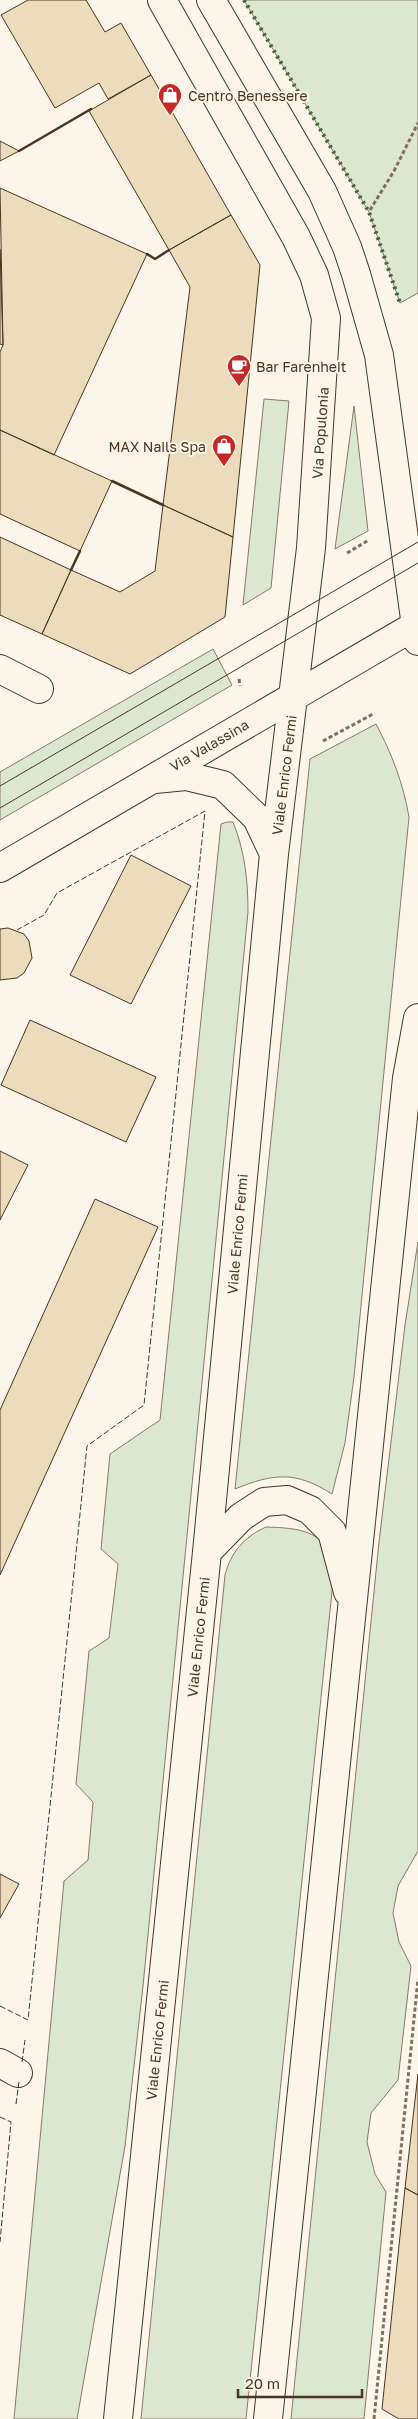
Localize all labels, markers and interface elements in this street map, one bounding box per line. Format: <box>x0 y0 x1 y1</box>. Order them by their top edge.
shop icon: Centro Benessere <box>157 82 183 116</box>
place label: Centro Benessere <box>188 87 308 104</box>
cafe icon: Bar Farenheit <box>226 353 252 387</box>
place label: Bar Farenheit <box>256 358 346 375</box>
street label: Via Populonia <box>308 386 332 480</box>
shop icon: MAX Nails Spa <box>211 433 237 467</box>
place label: MAX Nails Spa <box>108 438 206 455</box>
street label: Viale Enrico Fermi <box>268 714 300 836</box>
street label: Via Valassina <box>166 716 252 774</box>
street label: Viale Enrico Fermi <box>223 1173 251 1295</box>
street label: Viale Enrico Fermi <box>183 1576 213 1698</box>
street label: Viale Enrico Fermi <box>142 1979 172 2101</box>
scale bar <box>238 2366 362 2398</box>
text: 20 m <box>245 2374 280 2392</box>

